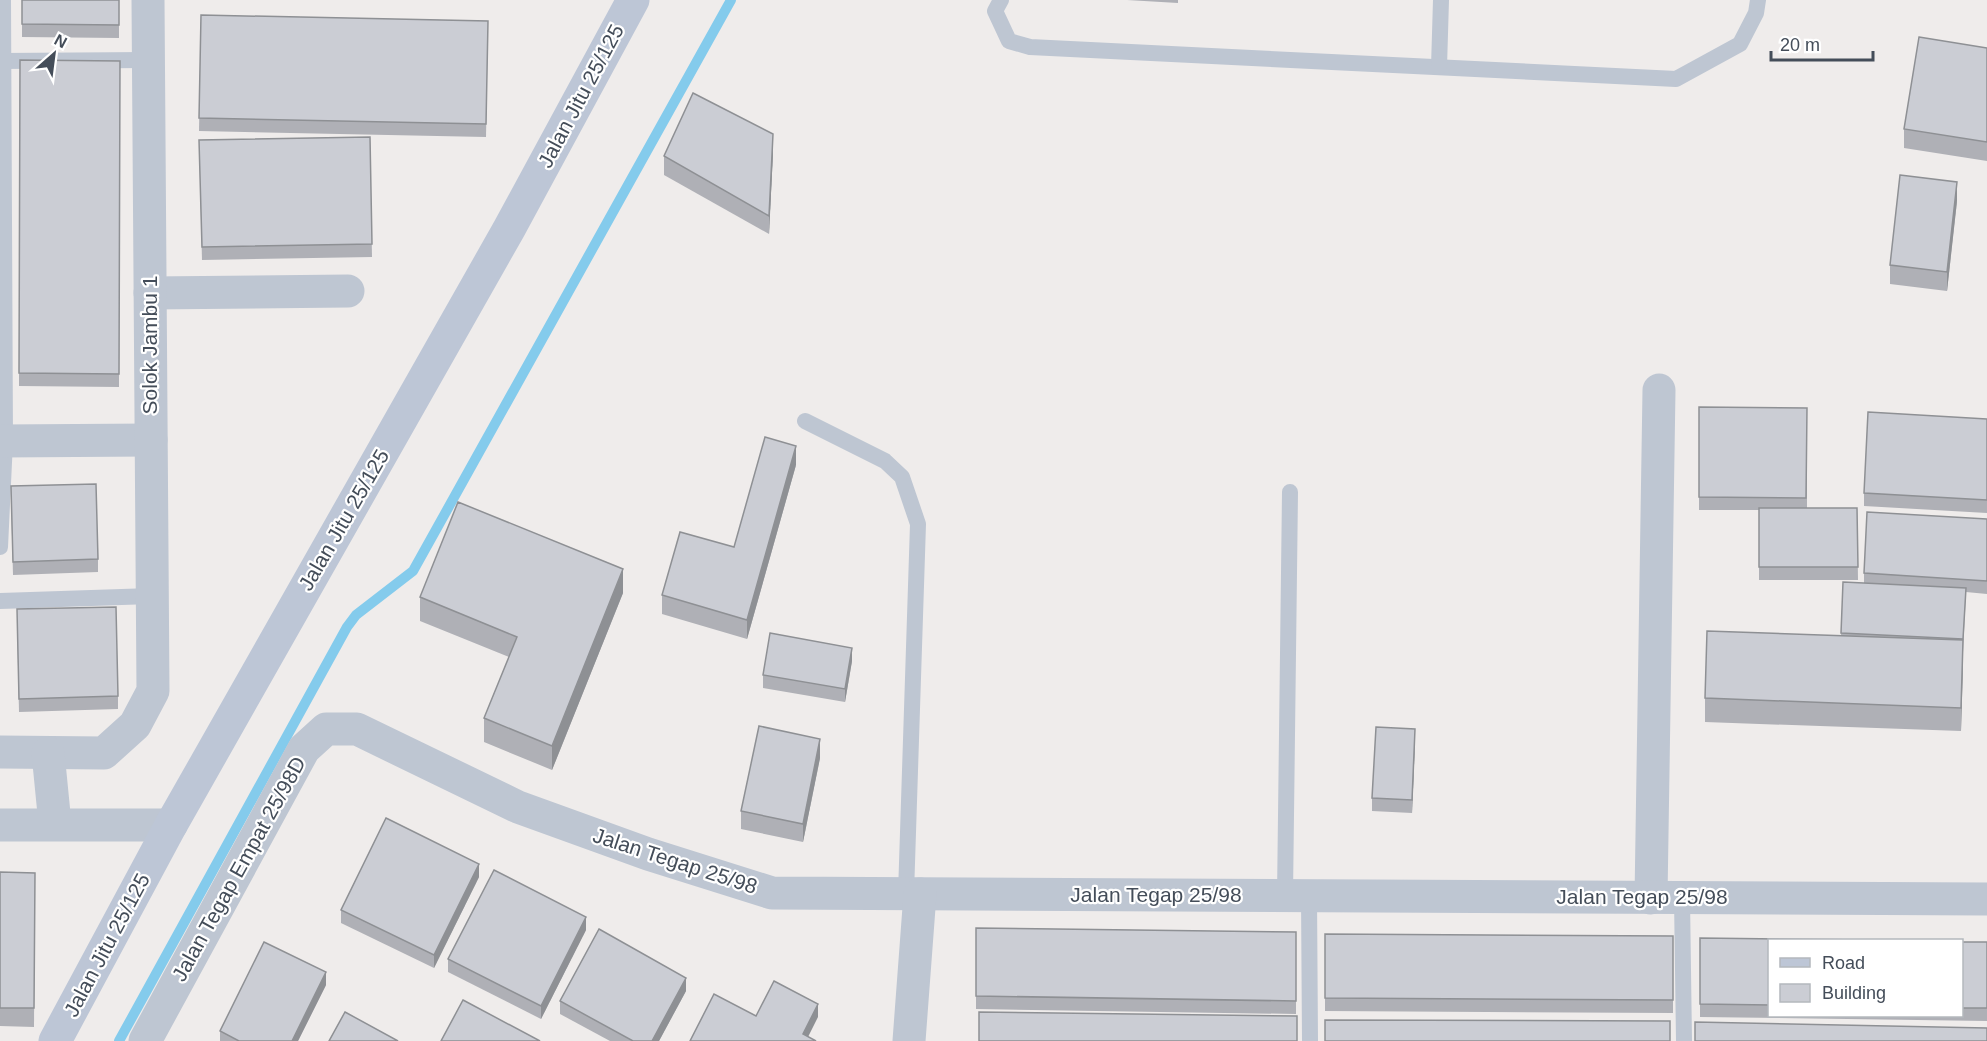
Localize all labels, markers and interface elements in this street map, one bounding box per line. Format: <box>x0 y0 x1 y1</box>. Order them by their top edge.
street label: Jalan Jitu 25/125 <box>533 20 628 171</box>
north arrow <box>24 24 84 84</box>
scale bar <box>1771 24 1873 62</box>
text: N <box>52 31 70 51</box>
text: 20 m <box>1780 35 1820 55</box>
street label: Solok Jambu 1 <box>138 276 161 414</box>
street label: Jalan Jitu 25/125 <box>294 445 393 594</box>
street label: Jalan Tegap Empat 25/98D <box>167 753 310 985</box>
street label: Jalan Tegap 25/98 <box>590 823 760 898</box>
street label: Jalan Jitu 25/125 <box>59 869 154 1020</box>
street label: Jalan Tegap 25/98 <box>1070 883 1242 906</box>
street label: Jalan Tegap 25/98 <box>1556 885 1728 908</box>
legend <box>1768 939 1963 1017</box>
text: Road <box>1822 953 1865 973</box>
text: Building <box>1822 983 1886 1003</box>

